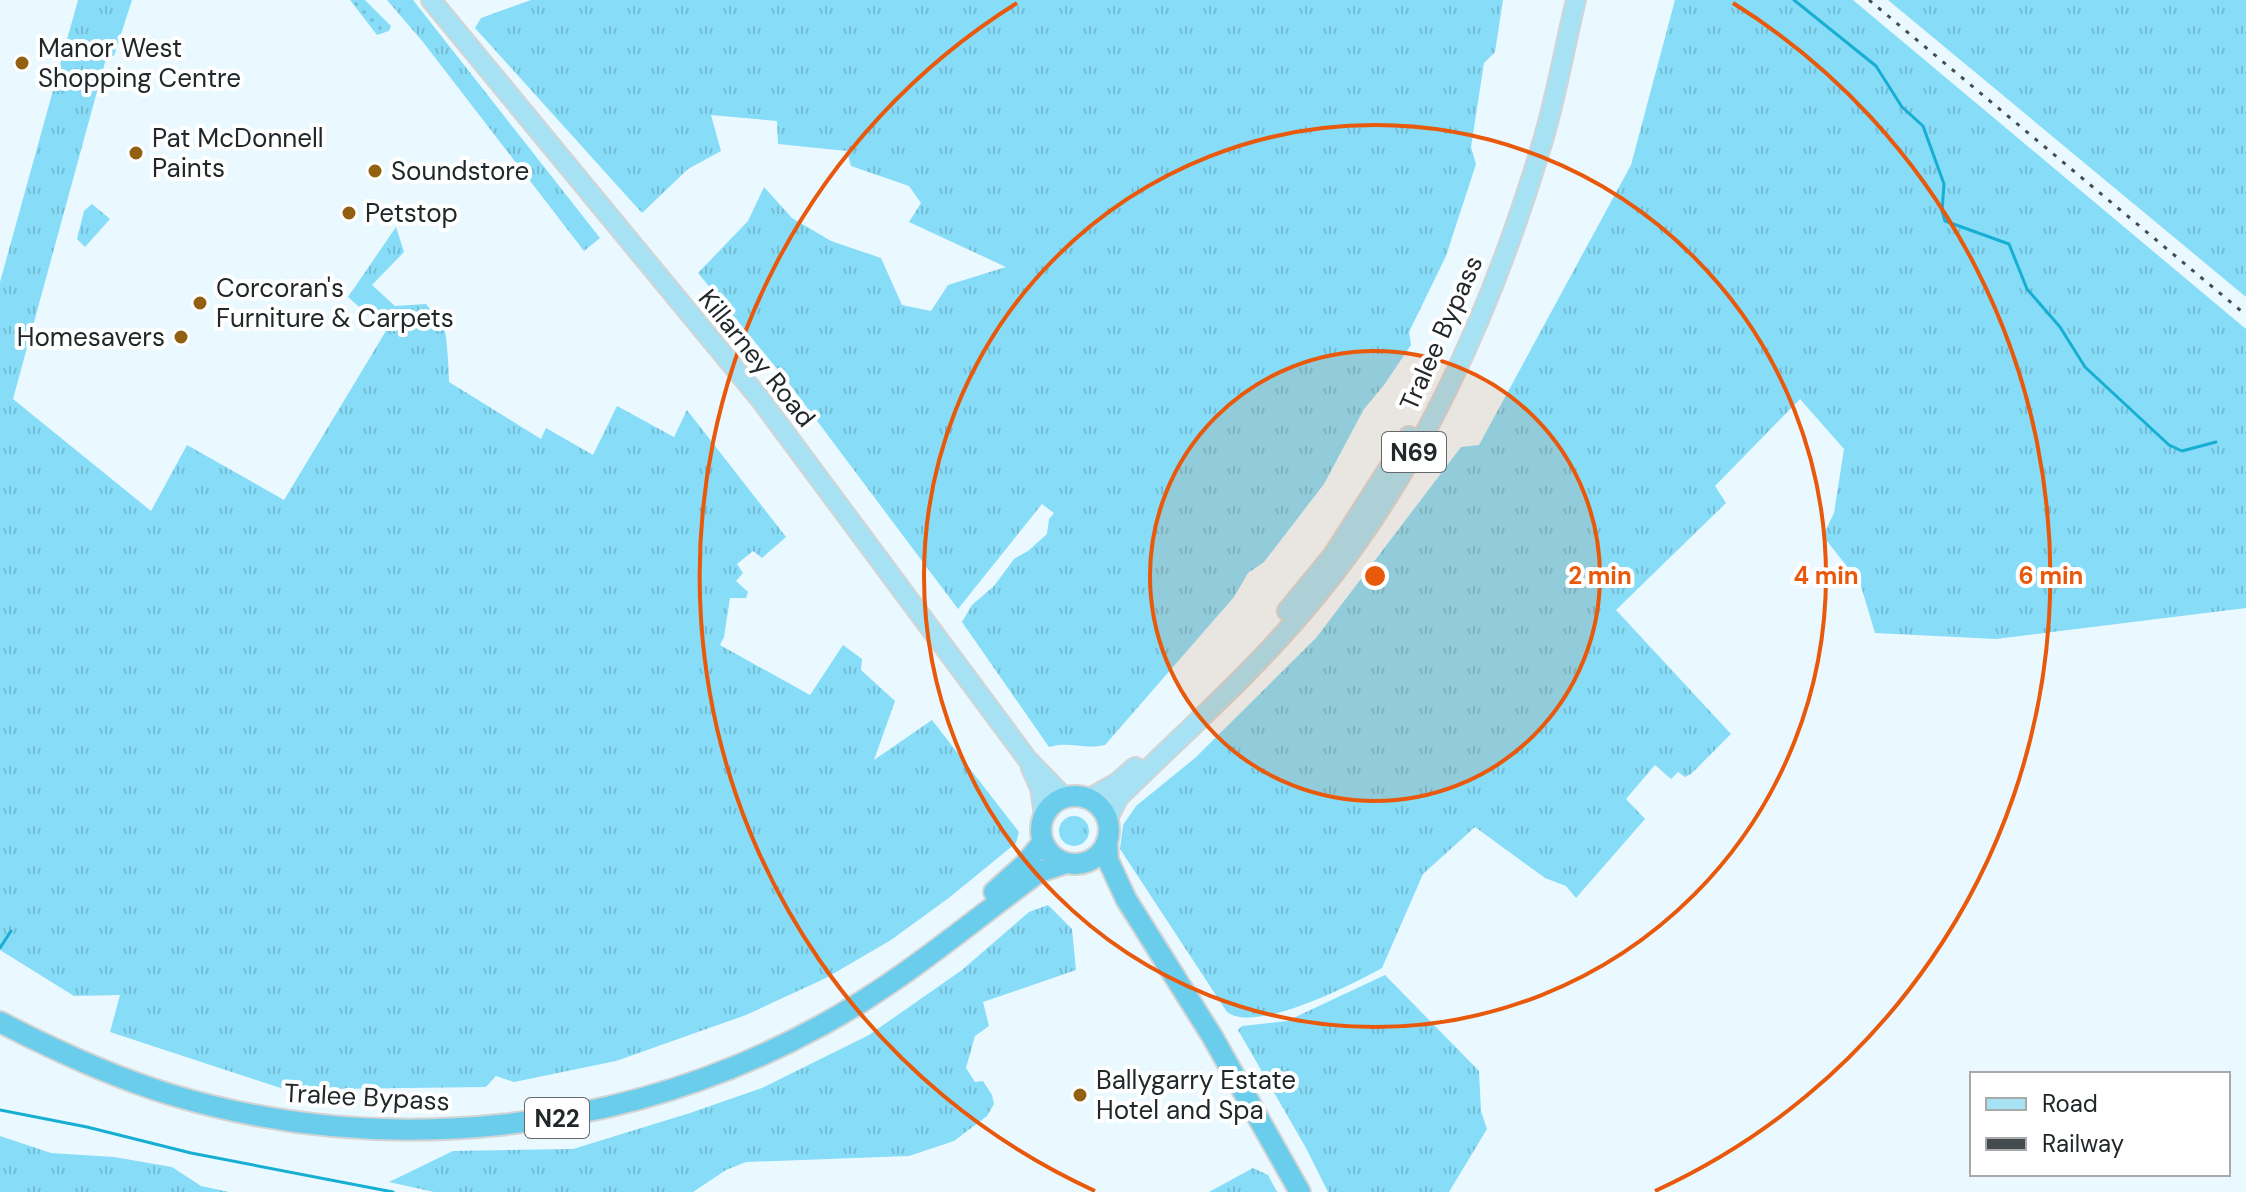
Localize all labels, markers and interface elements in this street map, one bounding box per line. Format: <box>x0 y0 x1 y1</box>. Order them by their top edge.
place label: Manor West Shopping Centre <box>38 31 241 95</box>
marker: Manor West Shopping Centre <box>13 54 31 72</box>
place label: Pat McDonnell Paints <box>152 121 324 185</box>
marker: Pat McDonnell Paints <box>127 144 145 162</box>
place label: Soundstore <box>391 154 529 188</box>
marker: Soundstore <box>366 162 384 180</box>
place label: Petstop <box>365 196 458 230</box>
marker: Petstop <box>340 204 358 222</box>
street label: Tralee Bypass <box>1392 250 1490 416</box>
place label: Corcoran's Furniture & Carpets <box>216 271 454 335</box>
street label: Killarney Road <box>691 282 823 434</box>
marker: Corcoran's Furniture & Carpets <box>191 294 209 312</box>
place label: Homesavers <box>17 320 165 354</box>
marker: Homesavers <box>172 328 190 346</box>
road number: N69 <box>1382 432 1446 472</box>
text: 2 min <box>1568 560 1632 591</box>
text: 4 min <box>1793 560 1859 591</box>
text: 6 min <box>2019 560 2083 591</box>
centre of rings <box>1361 562 1389 590</box>
place label: Ballygarry Estate Hotel and Spa <box>1096 1063 1296 1127</box>
legend <box>1970 1072 2230 1176</box>
street label: Tralee Bypass <box>283 1076 451 1118</box>
marker: Ballygarry Estate Hotel and Spa <box>1071 1086 1089 1104</box>
text: Road <box>2042 1088 2098 1119</box>
road number: N22 <box>525 1098 589 1138</box>
text: Railway <box>2042 1128 2124 1159</box>

